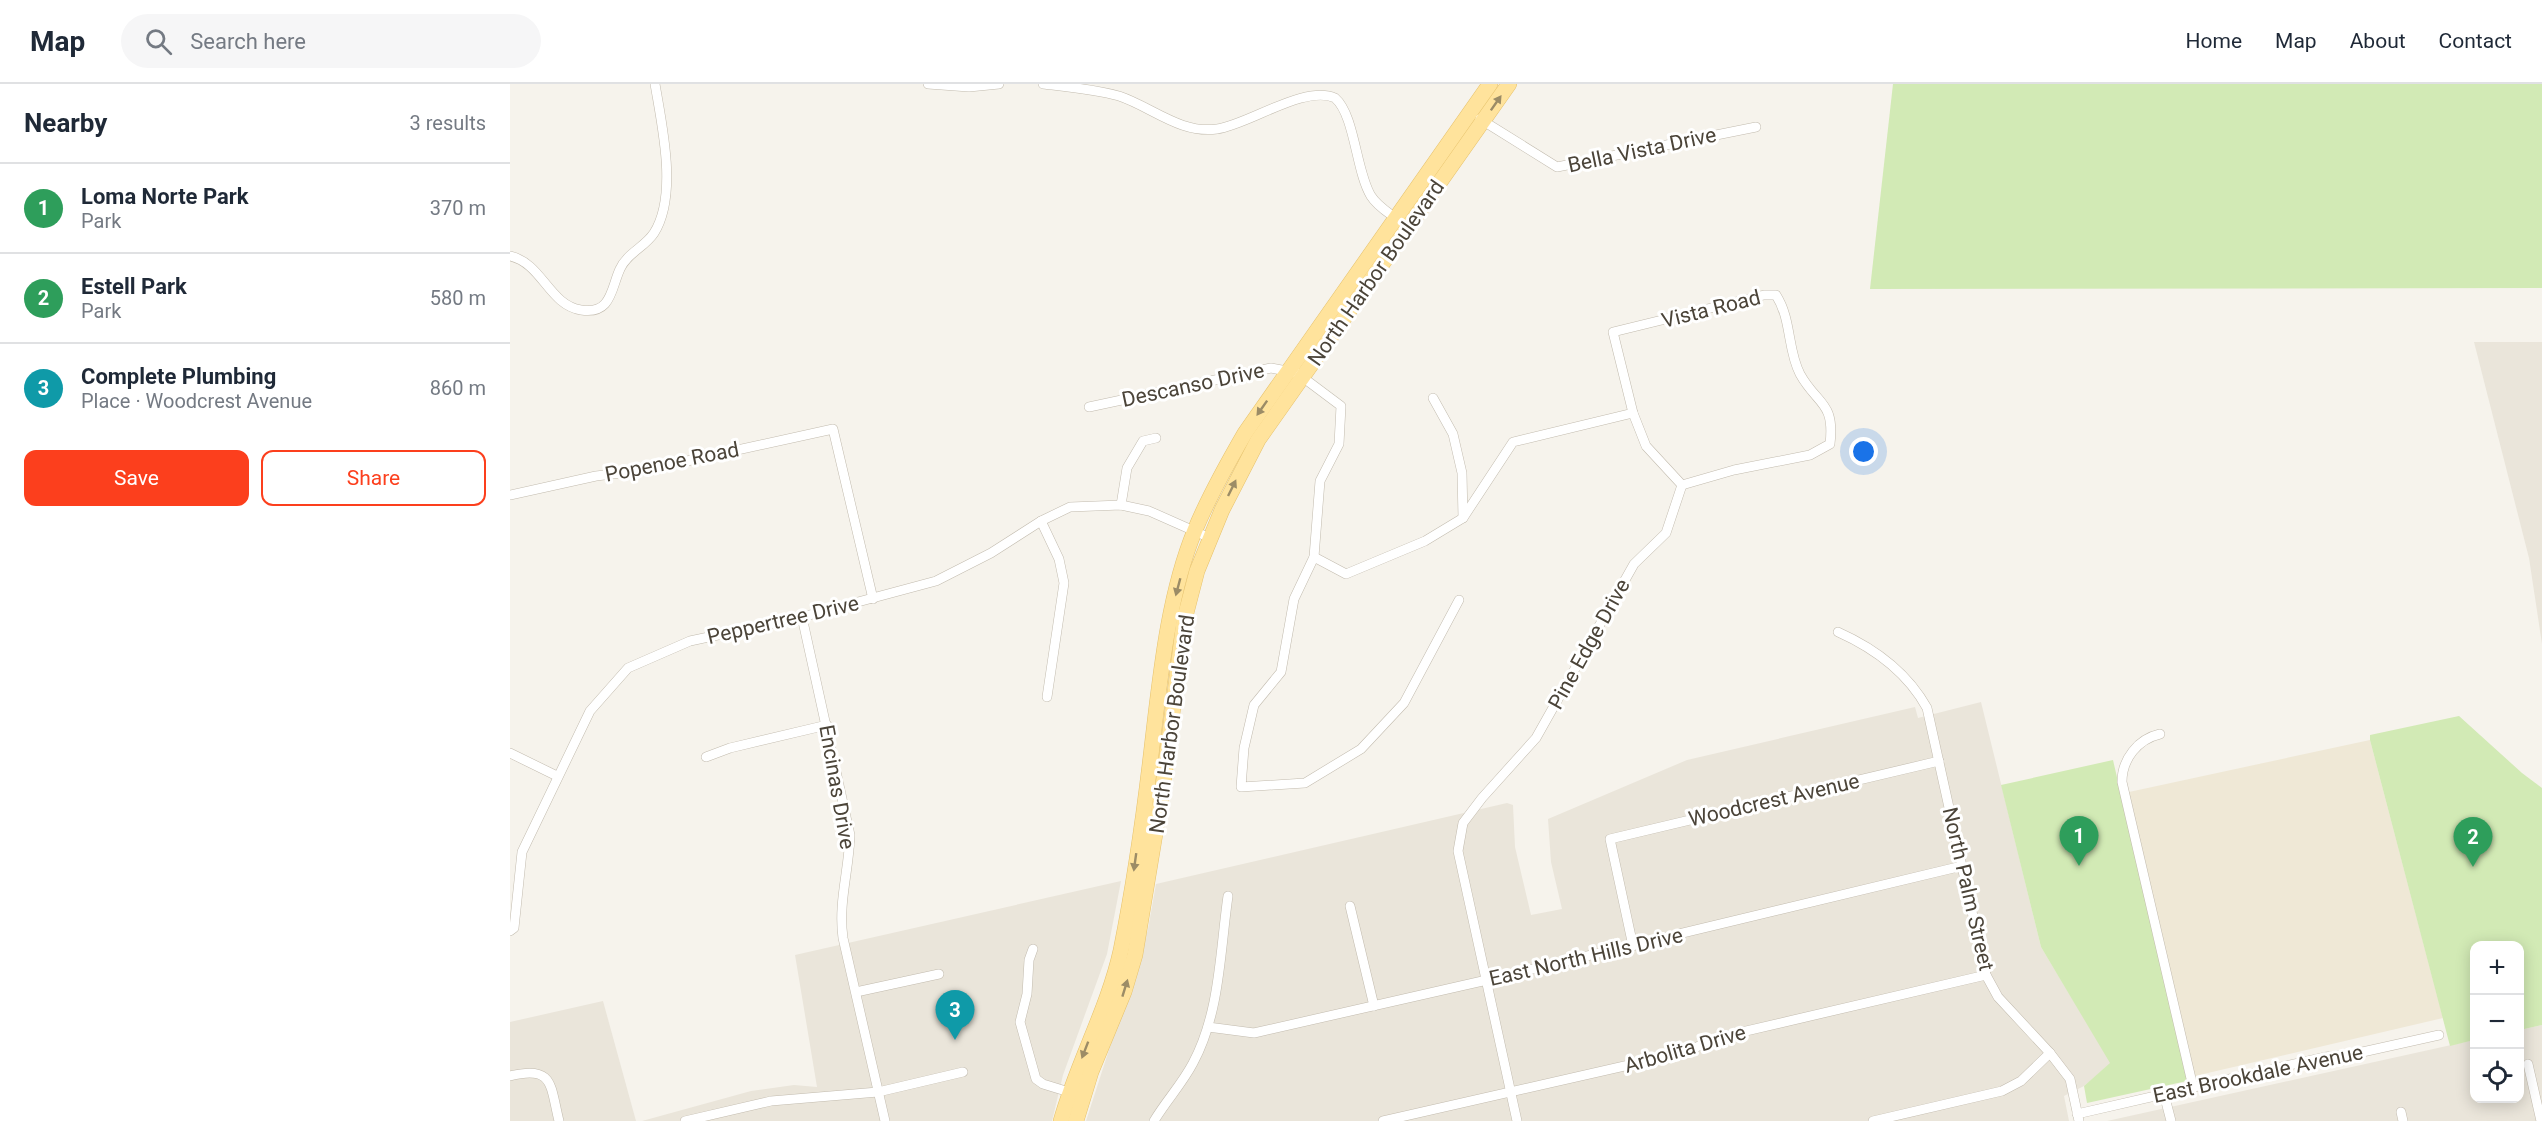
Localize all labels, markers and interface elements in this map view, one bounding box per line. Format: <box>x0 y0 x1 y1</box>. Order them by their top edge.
search box <box>121 14 541 68</box>
text: Map <box>30 25 85 58</box>
icon: search <box>142 25 175 58</box>
text: Search here <box>190 29 306 54</box>
text: Home <box>2186 29 2242 53</box>
text: Map <box>2275 29 2317 53</box>
text: About <box>2350 29 2406 53</box>
text: Contact <box>2439 29 2512 53</box>
one-way arrow <box>1490 95 1502 111</box>
text: Nearby <box>24 108 107 138</box>
text: 3 results <box>410 111 486 135</box>
street label: Bella Vista Drive <box>1566 123 1718 177</box>
street label: North Harbor Boulevard <box>1303 176 1449 370</box>
text: Loma Norte Park <box>81 184 249 209</box>
text: 1 <box>38 196 49 220</box>
text: 370 m <box>430 196 486 220</box>
text: Park <box>81 209 121 233</box>
text: Estell Park <box>81 274 187 299</box>
street label: Vista Road <box>1659 285 1763 333</box>
text: 2 <box>38 286 49 310</box>
text: 580 m <box>430 286 486 310</box>
text: Park <box>81 299 121 323</box>
street label: Descanso Drive <box>1120 358 1266 412</box>
text: Complete Plumbing <box>81 364 276 389</box>
text: 3 <box>38 376 49 400</box>
text: 860 m <box>430 376 486 400</box>
text: Place · Woodcrest Avenue <box>81 389 312 413</box>
one-way arrow <box>1256 400 1268 416</box>
street label: Popenoe Road <box>603 437 741 487</box>
your location <box>1849 437 1878 466</box>
button: Save <box>24 450 249 506</box>
button: Share <box>261 450 486 506</box>
one-way arrow <box>1227 480 1237 497</box>
street label: Pine Edge Drive <box>1543 575 1635 713</box>
one-way arrow <box>1173 578 1183 596</box>
street label: Peppertree Drive <box>705 591 861 649</box>
street label: North Harbor Boulevard <box>1145 613 1199 835</box>
street label: Encinas Drive <box>814 723 860 851</box>
street label: Woodcrest Avenue <box>1686 769 1862 831</box>
street label: North Palm Street <box>1938 805 1998 973</box>
pin: 1 <box>2060 816 2098 866</box>
pin: 2 <box>2454 818 2492 867</box>
one-way arrow <box>1131 853 1140 872</box>
street label: East North Hills Drive <box>1487 923 1685 991</box>
map controls <box>2470 941 2524 1103</box>
button: + <box>2470 941 2524 995</box>
one-way arrow <box>1121 979 1130 997</box>
pin: 3 <box>936 990 974 1040</box>
button: − <box>2470 995 2524 1049</box>
street label: Arbolita Drive <box>1621 1020 1749 1078</box>
street label: East Brookdale Avenue <box>2151 1040 2365 1108</box>
one-way arrow <box>1080 1041 1089 1059</box>
button: locate <box>2470 1049 2524 1103</box>

